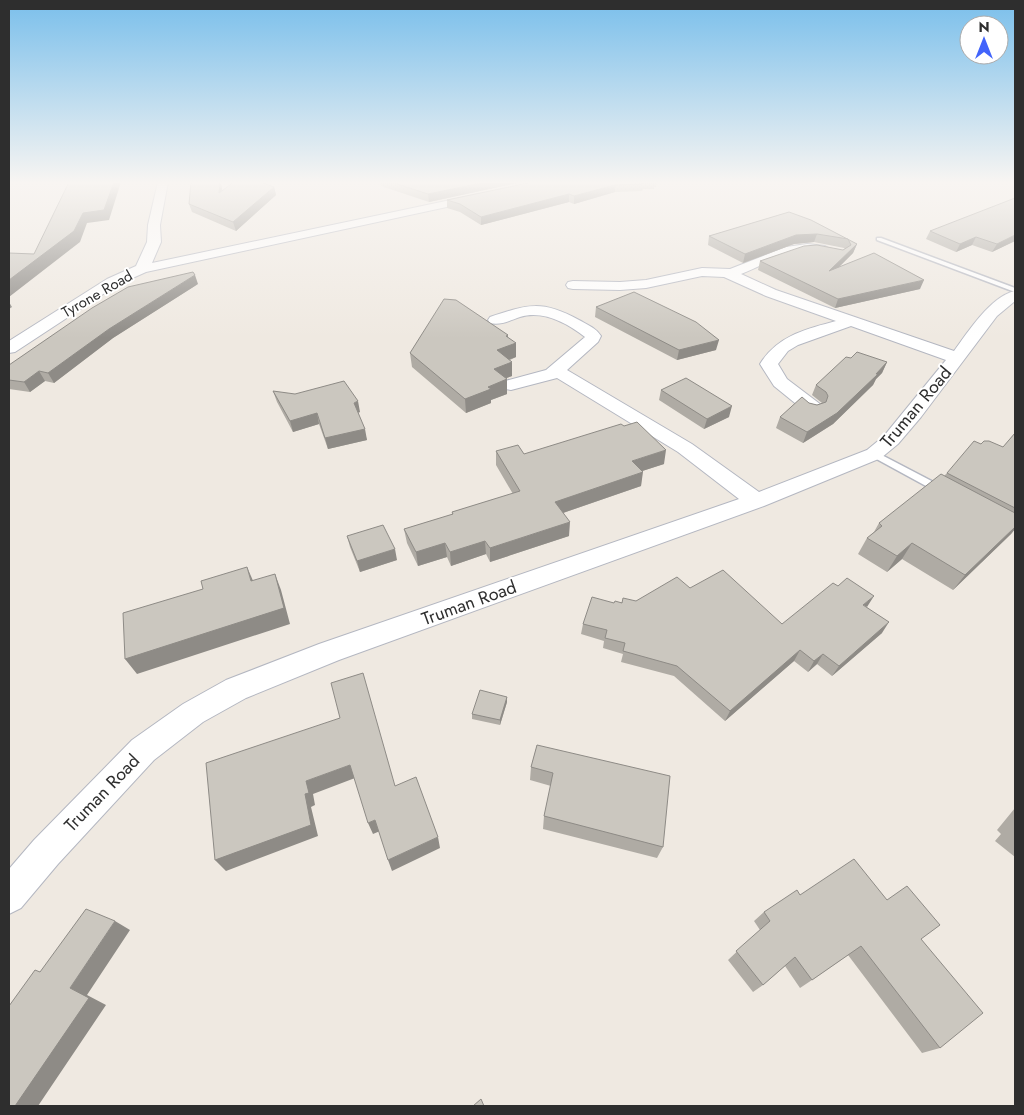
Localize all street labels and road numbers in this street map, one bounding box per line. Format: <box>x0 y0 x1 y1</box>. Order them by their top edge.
street label: Tyrone Road <box>57 265 137 323</box>
street label: Truman Road <box>874 361 958 453</box>
street label: Truman Road <box>418 574 520 632</box>
street label: Truman Road <box>58 748 146 838</box>

